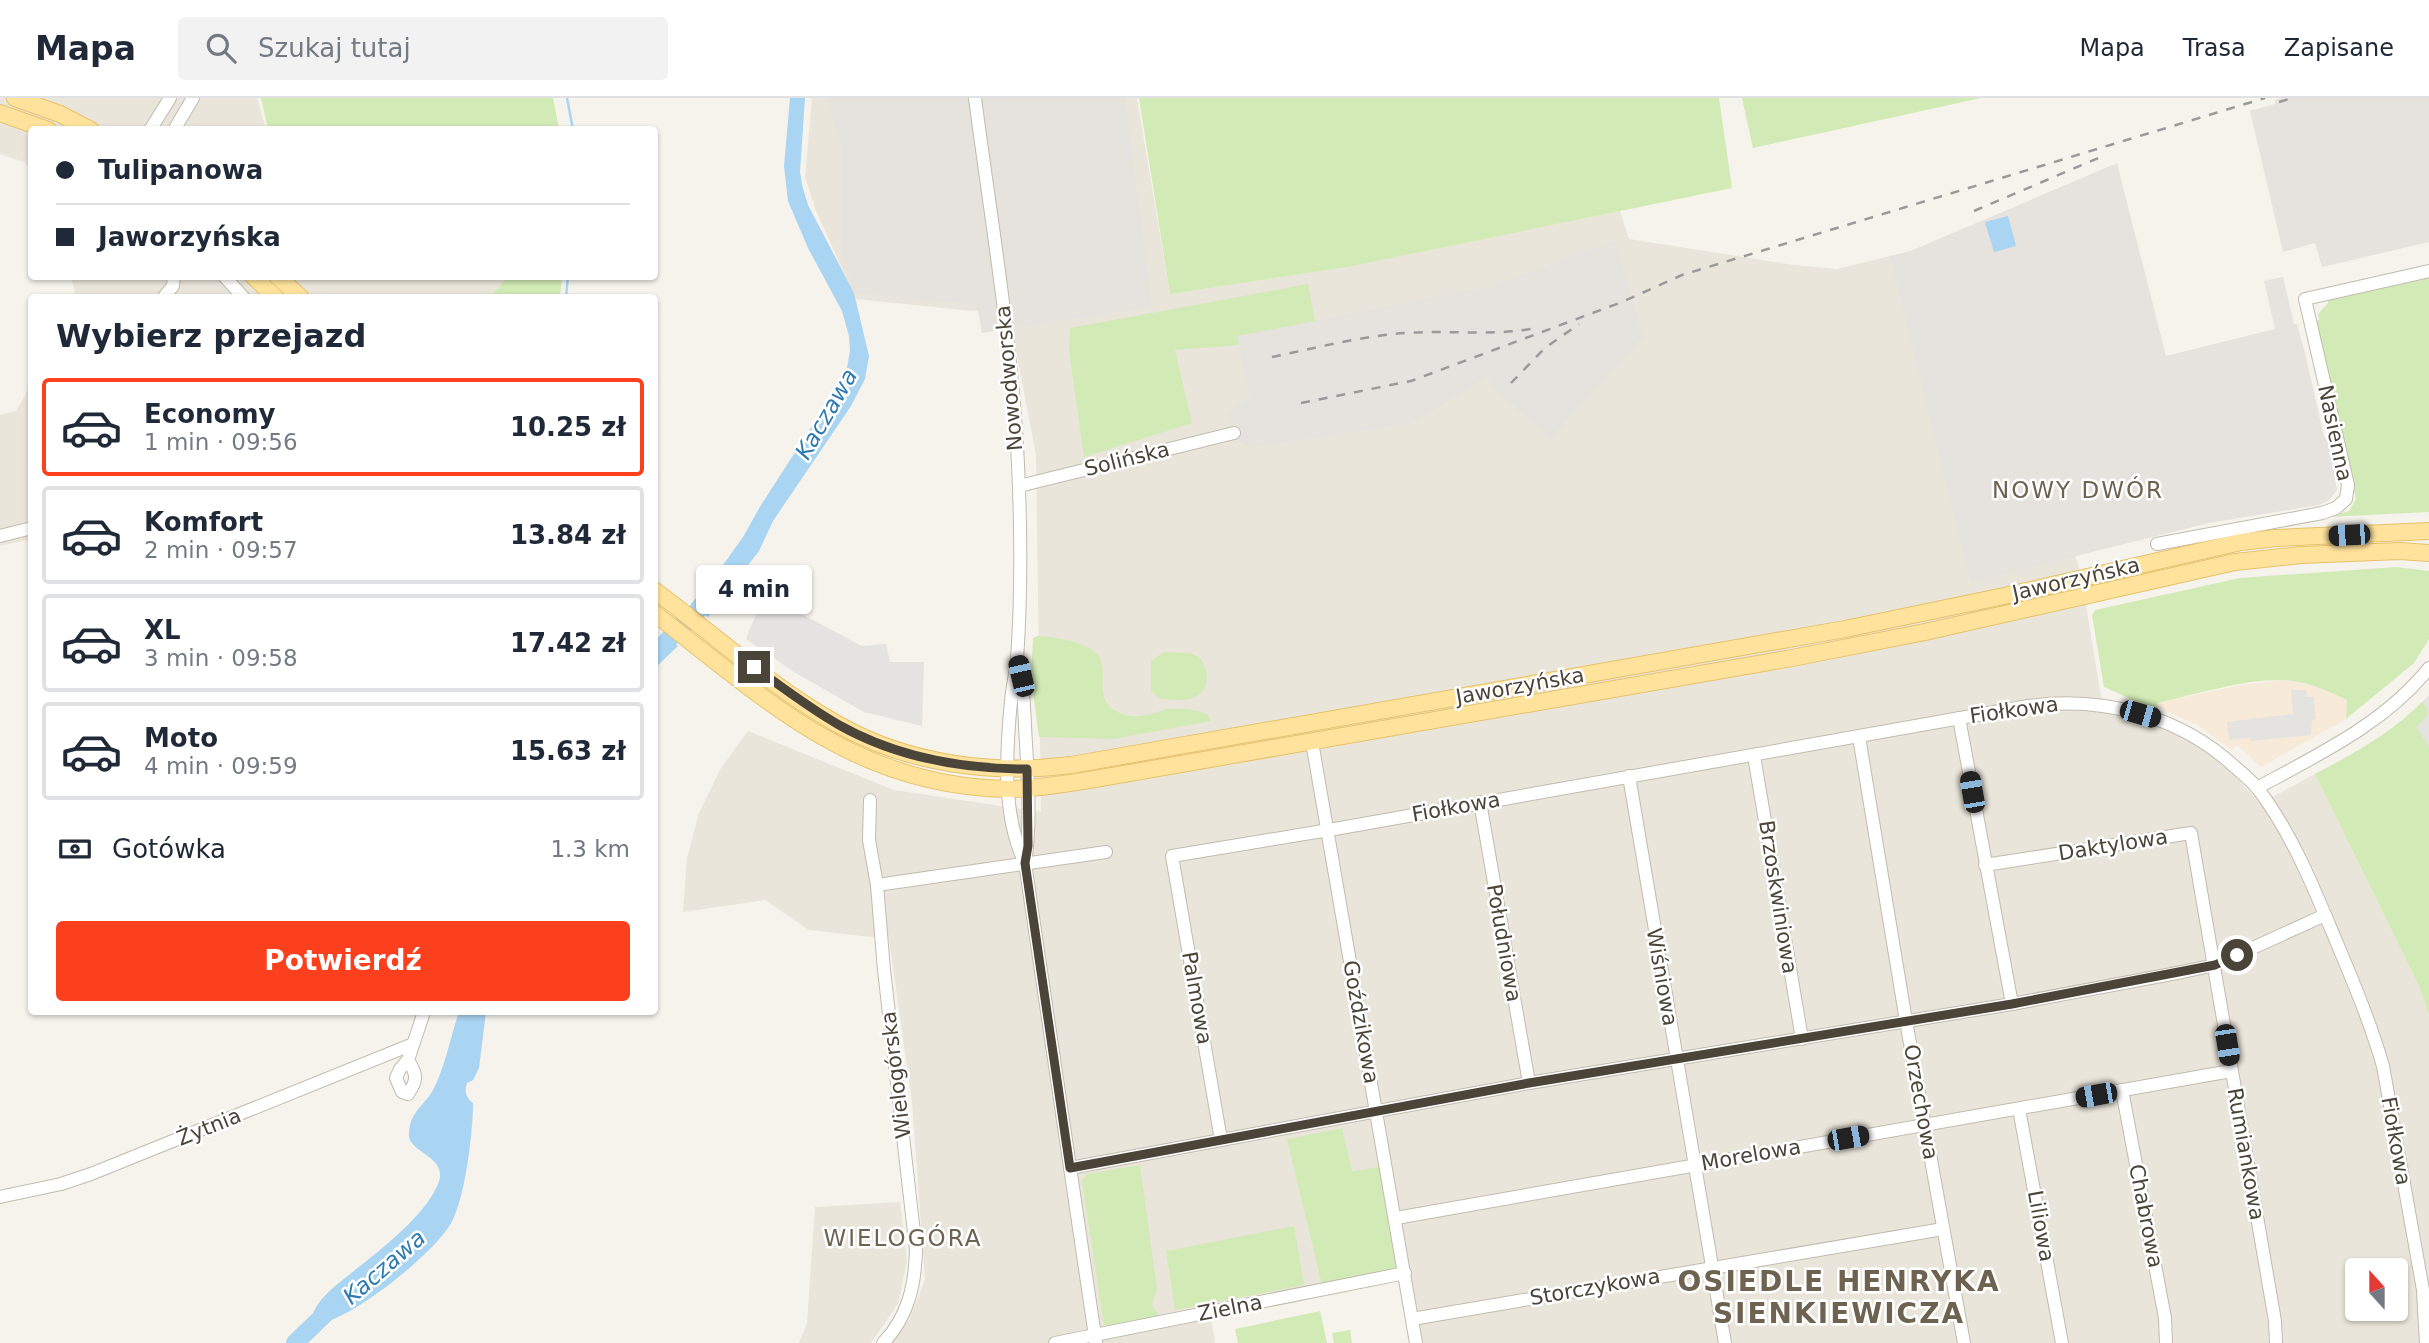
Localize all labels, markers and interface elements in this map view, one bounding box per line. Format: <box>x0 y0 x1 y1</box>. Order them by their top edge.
search box <box>178 17 668 80</box>
text: Mapa <box>35 29 136 68</box>
icon: search <box>202 29 240 67</box>
text: Szukaj tutaj <box>258 33 411 63</box>
text: Mapa <box>2079 34 2145 62</box>
text: Trasa <box>2183 34 2246 62</box>
text: Zapisane <box>2284 34 2394 62</box>
text: Tulipanowa <box>98 155 263 185</box>
text: Jaworzyńska <box>98 222 281 252</box>
street label: Nowodworska <box>991 304 1027 452</box>
text: Wybierz przejazd <box>56 317 366 355</box>
water label: Kaczawa <box>790 364 862 464</box>
street label: Nasienna <box>2313 383 2357 483</box>
icon: car <box>60 396 123 459</box>
text: Economy <box>144 399 275 429</box>
text: 10.25 zł <box>510 412 626 442</box>
text: 1 min · 09:56 <box>144 429 298 455</box>
street label: Solińska <box>1082 437 1172 481</box>
district label: NOWY DWÓR <box>1992 476 2164 503</box>
icon: car <box>60 504 123 567</box>
text: Komfort <box>144 507 263 537</box>
text: 13.84 zł <box>510 520 626 550</box>
car <box>2328 523 2371 547</box>
text: 2 min · 09:57 <box>144 537 298 563</box>
street label: Jaworzyńska <box>2008 553 2142 606</box>
callout: 4 min <box>696 566 812 614</box>
text: 4 min <box>718 576 790 602</box>
icon: car <box>60 612 123 675</box>
text: XL <box>144 615 181 645</box>
text: 17.42 zł <box>510 628 626 658</box>
text: 3 min · 09:58 <box>144 645 298 671</box>
route end <box>738 651 770 683</box>
car <box>1007 653 1036 699</box>
street label: Jaworzyńska <box>1452 663 1586 709</box>
street label: Fiołkowa <box>1968 692 2060 728</box>
car <box>2117 698 2164 730</box>
icon: car <box>60 720 123 783</box>
text: Moto <box>144 723 218 753</box>
text: 15.63 zł <box>510 736 626 766</box>
text: 4 min · 09:59 <box>144 753 298 779</box>
car <box>1959 769 1986 815</box>
street label: Fiołkowa <box>1410 787 1502 827</box>
street label: Brzoskwiniowa <box>1754 819 1802 975</box>
street label: Daktylowa <box>2057 824 2169 866</box>
icon: cash <box>56 830 94 868</box>
text: Gotówka <box>112 834 226 864</box>
text: 1.3 km <box>550 836 630 862</box>
street label: Południowa <box>1482 882 1526 1004</box>
button: Potwierdź <box>56 921 630 1001</box>
street label: Wiśniowa <box>1642 926 1682 1028</box>
route start <box>2221 939 2253 971</box>
street label: Palmowa <box>1177 950 1217 1046</box>
street label: Goździkowa <box>1338 959 1384 1085</box>
street label: Wielogórska <box>876 1010 916 1140</box>
car <box>2214 1023 2241 1067</box>
street label: Orzechowa <box>1899 1042 1943 1162</box>
car <box>2074 1081 2119 1109</box>
street label: Rumiankowa <box>2223 1086 2269 1222</box>
street label: Fiołkowa <box>2376 1095 2416 1187</box>
street label: Żytnia <box>173 1102 245 1151</box>
car <box>1826 1124 1871 1152</box>
street label: Morelowa <box>1699 1134 1803 1176</box>
street label: Chabrowa <box>2124 1162 2168 1270</box>
street label: Liliowa <box>2023 1188 2059 1264</box>
water label: Kaczawa <box>338 1224 430 1310</box>
district label: WIELOGÓRA <box>824 1224 982 1251</box>
north arrow <box>2345 1258 2408 1321</box>
map controls <box>2345 1258 2408 1321</box>
street label: Storczykowa <box>1528 1264 1662 1310</box>
district label: OSIEDLE HENRYKA SIENKIEWICZA <box>1677 1265 2001 1330</box>
street label: Zielna <box>1196 1290 1264 1326</box>

